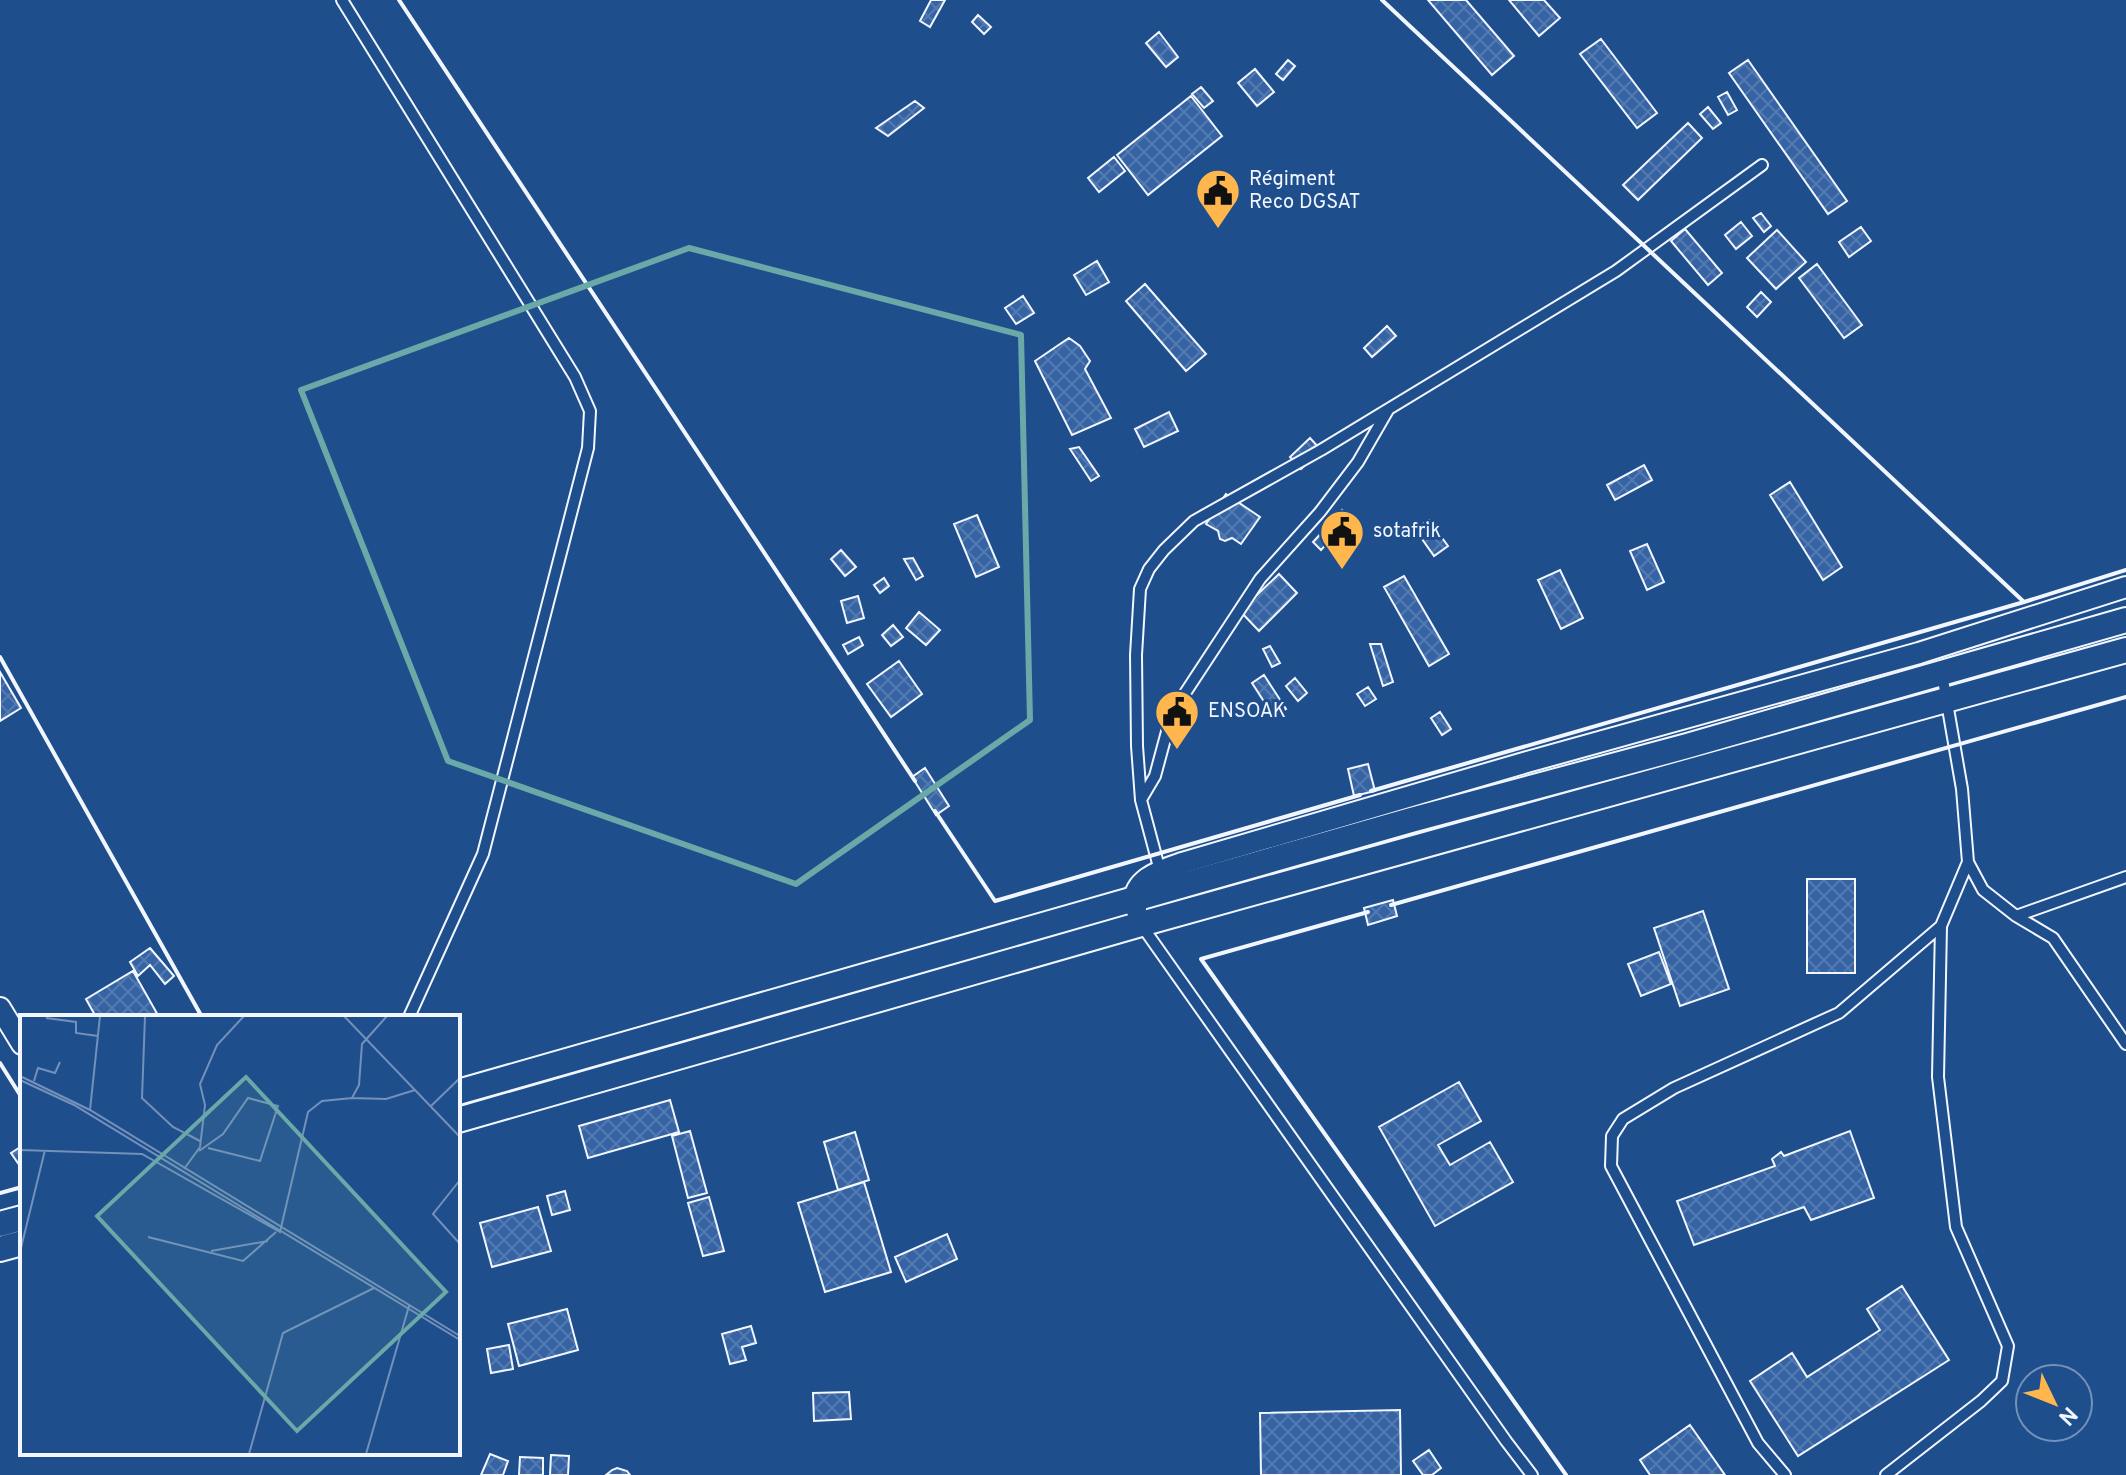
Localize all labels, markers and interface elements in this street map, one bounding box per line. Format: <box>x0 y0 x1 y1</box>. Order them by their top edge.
public building icon: Régiment Reco DGSAT <box>1194 167 1242 230</box>
place label: Régiment Reco DGSAT <box>1249 167 1360 216</box>
public building icon: sotafrik <box>1318 508 1366 571</box>
place label: sotafrik <box>1373 519 1441 545</box>
public building icon: ENSOAK <box>1153 688 1201 751</box>
place label: ENSOAK <box>1208 699 1286 725</box>
inset map <box>20 1015 460 1455</box>
north arrow <box>2014 1363 2094 1443</box>
text: N <box>2052 1400 2082 1430</box>

